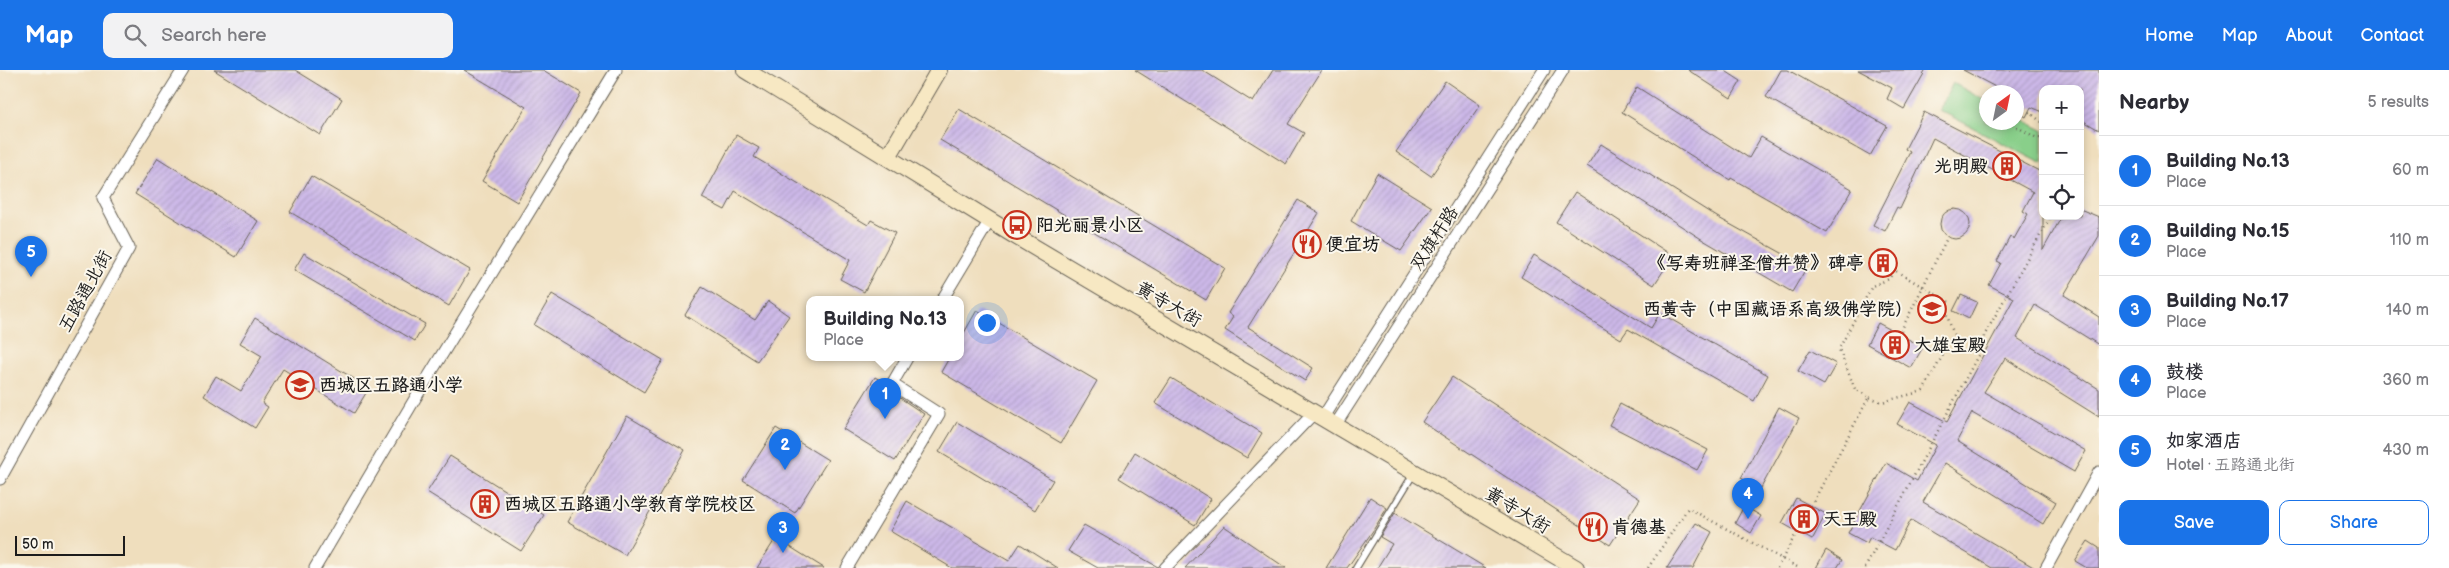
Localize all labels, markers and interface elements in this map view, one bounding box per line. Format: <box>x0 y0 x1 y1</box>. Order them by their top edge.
search box <box>103 13 453 58</box>
text: Map <box>25 21 73 50</box>
icon: search <box>121 21 149 49</box>
text: Search here <box>161 24 267 47</box>
text: Home <box>2145 25 2194 46</box>
text: Map <box>2222 25 2258 46</box>
text: About <box>2286 25 2333 46</box>
text: Contact <box>2361 25 2424 46</box>
north arrow <box>1979 85 2024 130</box>
map controls <box>2039 85 2084 220</box>
button: + <box>2039 85 2084 130</box>
text: Nearby <box>2119 90 2189 115</box>
text: 5 results <box>2367 93 2429 112</box>
button: − <box>2039 130 2084 175</box>
text: Building No.13 <box>2166 150 2290 173</box>
building icon: 光明殿 <box>1992 151 2022 181</box>
place label: 光明殿 <box>1934 156 1988 177</box>
text: 1 <box>2132 161 2138 180</box>
text: 60 m <box>2392 161 2429 180</box>
text: Place <box>2166 173 2207 192</box>
button: locate <box>2039 175 2084 220</box>
street label: 双旗杆路 <box>1406 202 1463 274</box>
bus stop icon: 阳光丽景小区 <box>1002 210 1032 240</box>
place label: 阳光丽景小区 <box>1036 215 1144 236</box>
text: Building No.15 <box>2166 220 2289 243</box>
restaurant icon: 便宜坊 <box>1292 229 1322 259</box>
text: 2 <box>2130 231 2140 250</box>
text: 110 m <box>2390 231 2429 250</box>
place label: 便宜坊 <box>1326 234 1380 255</box>
pin: 5 <box>15 236 47 277</box>
text: Place <box>2166 243 2207 262</box>
street label: 五路通北街 <box>54 247 116 336</box>
building icon: 《写寿班禅圣僧并赞》碑亭 <box>1868 248 1898 278</box>
place label: 《写寿班禅圣僧并赞》碑亭 <box>1648 253 1864 274</box>
street label: 黄寺大街 <box>1132 277 1205 332</box>
text: Building No.17 <box>2166 290 2289 313</box>
school or university icon: 西黃寺（中国藏语系高级佛学院） <box>1917 294 1947 324</box>
popup <box>806 296 964 361</box>
place label: 西黃寺（中国藏语系高级佛学院） <box>1643 299 1913 320</box>
text: 3 <box>2130 301 2140 320</box>
text: 140 m <box>2386 301 2429 320</box>
text: Building No.13 <box>823 308 947 331</box>
your location <box>974 310 1000 336</box>
text: Place <box>2166 313 2207 332</box>
building icon: 大雄宝殿 <box>1880 330 1910 360</box>
text: Place <box>823 331 864 350</box>
place label: 大雄宝殿 <box>1914 335 1986 356</box>
text: 鼓楼 <box>2166 361 2204 384</box>
school or university icon: 西城区五路通小学 <box>285 370 315 400</box>
text: 4 <box>2130 371 2140 390</box>
text: 360 m <box>2382 371 2429 390</box>
place label: 西城区五路通小学 <box>319 375 463 396</box>
pin: 1 <box>869 378 901 419</box>
text: Place <box>2166 384 2207 403</box>
pin: 2 <box>769 429 801 470</box>
text: 如家酒店 <box>2166 430 2242 453</box>
text: 5 <box>2130 441 2140 460</box>
text: 430 m <box>2382 441 2429 460</box>
text: Hotel · 五路通北街 <box>2166 456 2295 475</box>
pin: 4 <box>1732 478 1764 519</box>
street label: 黄寺大街 <box>1481 483 1554 538</box>
building icon: 西城区五路通小学教育学院校区 <box>470 489 500 519</box>
place label: 西城区五路通小学教育学院校区 <box>504 494 756 515</box>
button: Save <box>2119 500 2269 545</box>
button: Share <box>2279 500 2429 545</box>
building icon: 天王殿 <box>1789 504 1819 534</box>
place label: 天王殿 <box>1823 509 1877 530</box>
pin: 3 <box>767 512 799 553</box>
restaurant icon: 肯德基 <box>1578 512 1608 542</box>
place label: 肯德基 <box>1612 517 1666 538</box>
scale bar <box>15 533 125 556</box>
text: 50 m <box>22 536 54 553</box>

